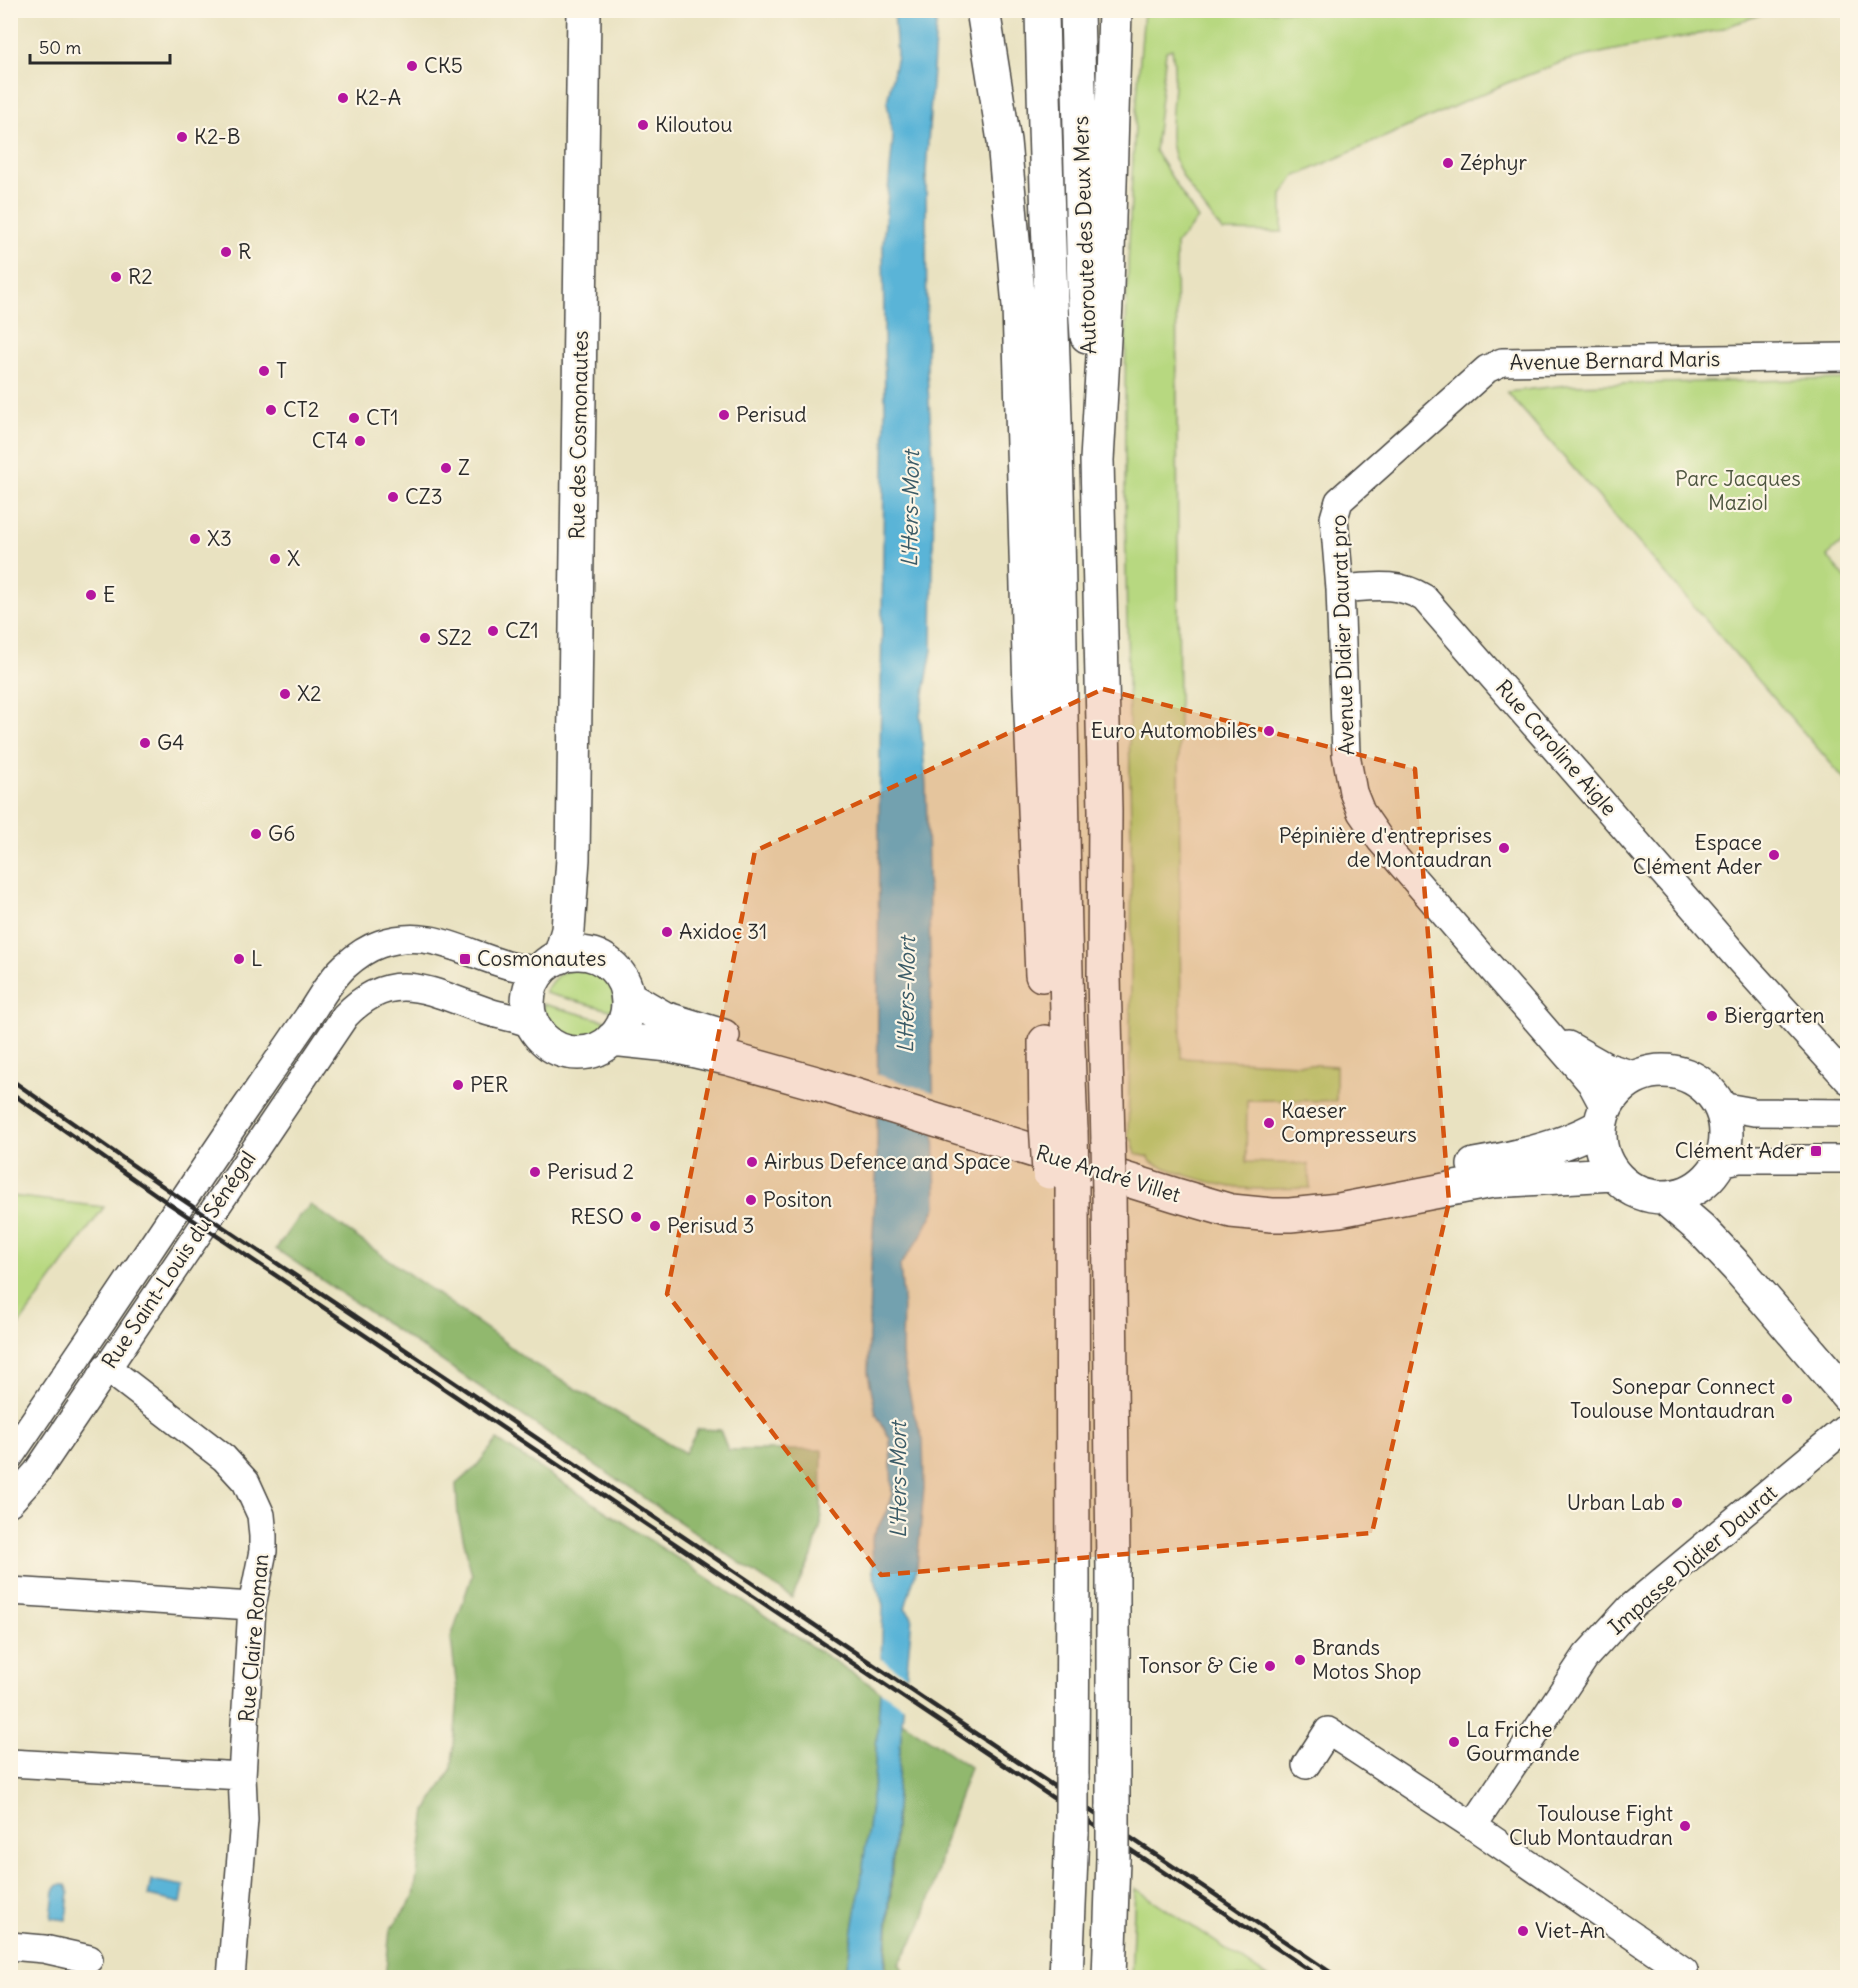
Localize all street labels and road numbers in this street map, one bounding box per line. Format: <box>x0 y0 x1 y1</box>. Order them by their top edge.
street label: Autoroute des Deux Mers <box>1067 115 1102 355</box>
street label: Rue des Cosmonautes <box>563 330 594 540</box>
street label: Avenue Bernard Maris <box>1509 345 1720 376</box>
street label: Avenue Didier Daurat pro <box>1325 514 1360 756</box>
street label: Rue Caroline Aigle <box>1490 674 1623 821</box>
street label: Rue André Villet <box>1033 1139 1184 1208</box>
street label: Rue Saint-Louis du Sénégal <box>96 1146 262 1374</box>
street label: Impasse Didier Daurat <box>1603 1479 1783 1640</box>
street label: Rue Claire Roman <box>233 1553 274 1723</box>

